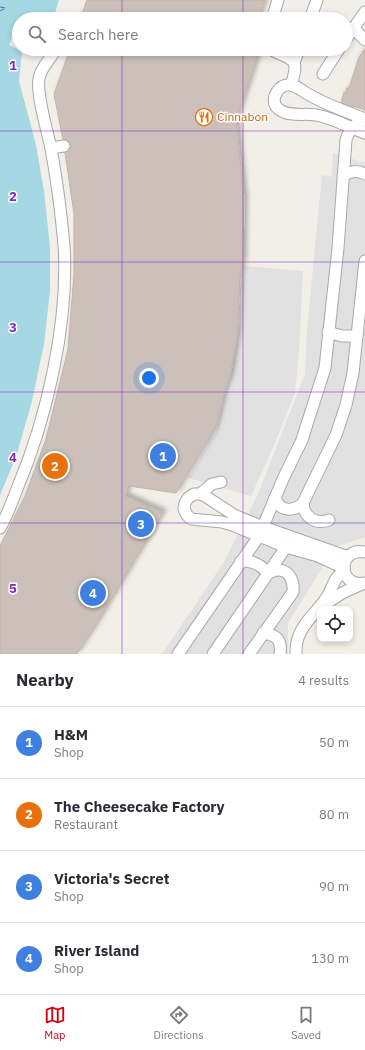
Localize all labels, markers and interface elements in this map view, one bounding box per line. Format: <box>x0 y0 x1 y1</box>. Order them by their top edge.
search box <box>12 12 353 56</box>
icon: search <box>26 23 48 45</box>
text: Search here <box>58 25 138 44</box>
text: 1 <box>9 57 17 74</box>
restaurant icon: Cinnabon <box>194 107 214 127</box>
place label: Cinnabon <box>217 109 268 124</box>
text: 2 <box>9 188 17 205</box>
text: 3 <box>9 319 17 336</box>
your location <box>139 368 159 388</box>
pin: 1 <box>150 441 176 471</box>
text: 4 <box>9 449 17 466</box>
pin: 2 <box>42 451 68 481</box>
pin: 3 <box>128 509 154 539</box>
pin: 4 <box>80 578 106 608</box>
text: 5 <box>9 580 17 597</box>
map controls <box>317 606 353 642</box>
button: locate <box>317 606 353 642</box>
text: Nearby <box>16 669 74 691</box>
text: 4 results <box>298 672 349 689</box>
text: H&M <box>54 725 88 744</box>
text: 1 <box>25 734 33 751</box>
text: 50 m <box>319 734 349 751</box>
text: Shop <box>54 744 84 761</box>
text: The Cheesecake Factory <box>54 797 225 816</box>
text: 2 <box>25 806 33 823</box>
text: 80 m <box>319 806 349 823</box>
text: Restaurant <box>54 816 118 833</box>
text: Victoria's Secret <box>54 869 169 888</box>
text: 3 <box>25 878 33 895</box>
text: 90 m <box>319 878 349 895</box>
text: Shop <box>54 888 84 905</box>
text: River Island <box>54 941 140 960</box>
text: 4 <box>25 950 33 967</box>
text: 130 m <box>311 950 349 967</box>
text: Shop <box>54 960 84 977</box>
tab: Map <box>44 1004 66 1042</box>
tab: Directions <box>154 1004 204 1042</box>
tab: Saved <box>291 1004 321 1042</box>

